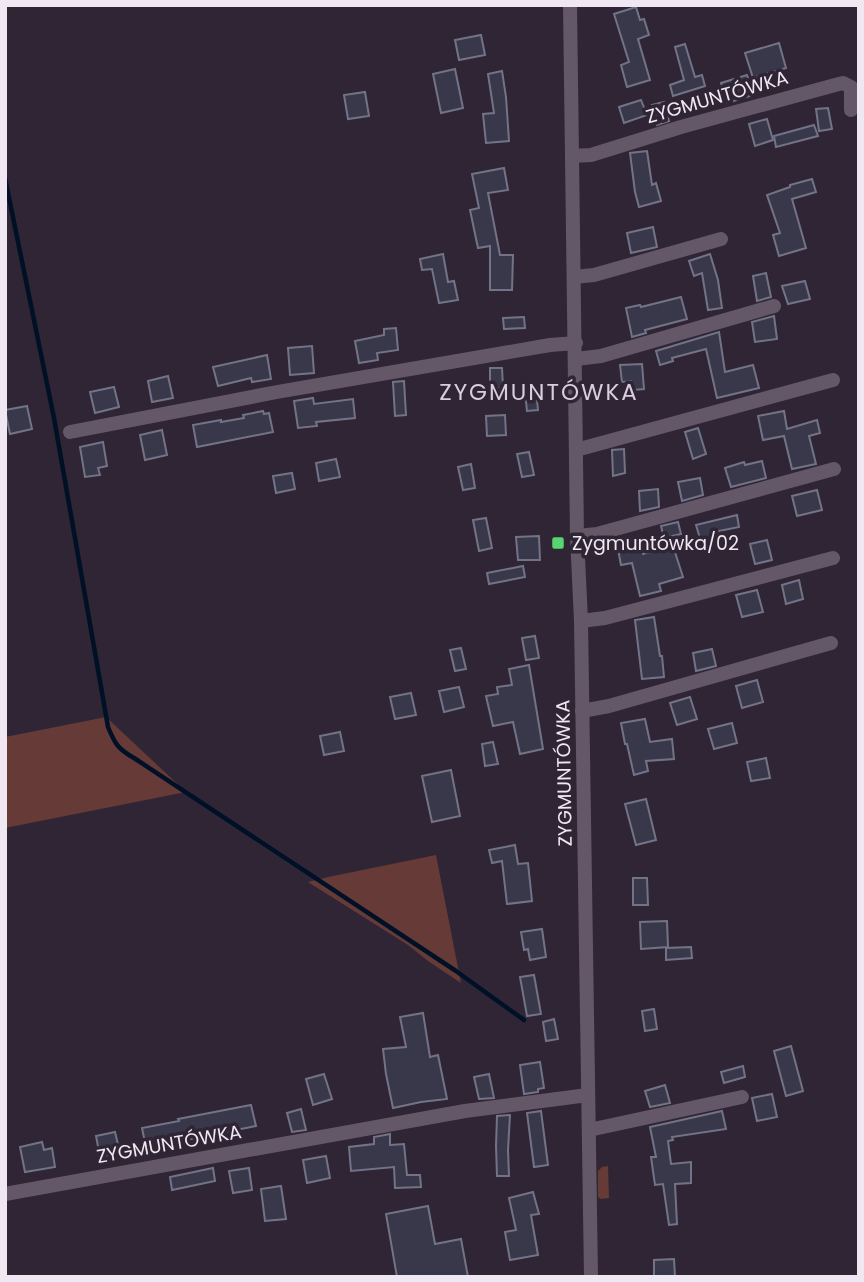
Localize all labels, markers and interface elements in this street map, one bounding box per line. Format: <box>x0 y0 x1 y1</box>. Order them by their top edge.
street label: ZYGMUNTÓWKA <box>643 64 791 130</box>
district label: ZYGMUNTÓWKA <box>439 376 639 408</box>
place label: Zygmuntówka/02 <box>572 530 739 557</box>
marker: Zygmuntówka/02 <box>550 535 566 551</box>
street label: ZYGMUNTÓWKA <box>549 699 579 847</box>
street label: ZYGMUNTÓWKA <box>94 1118 244 1170</box>

